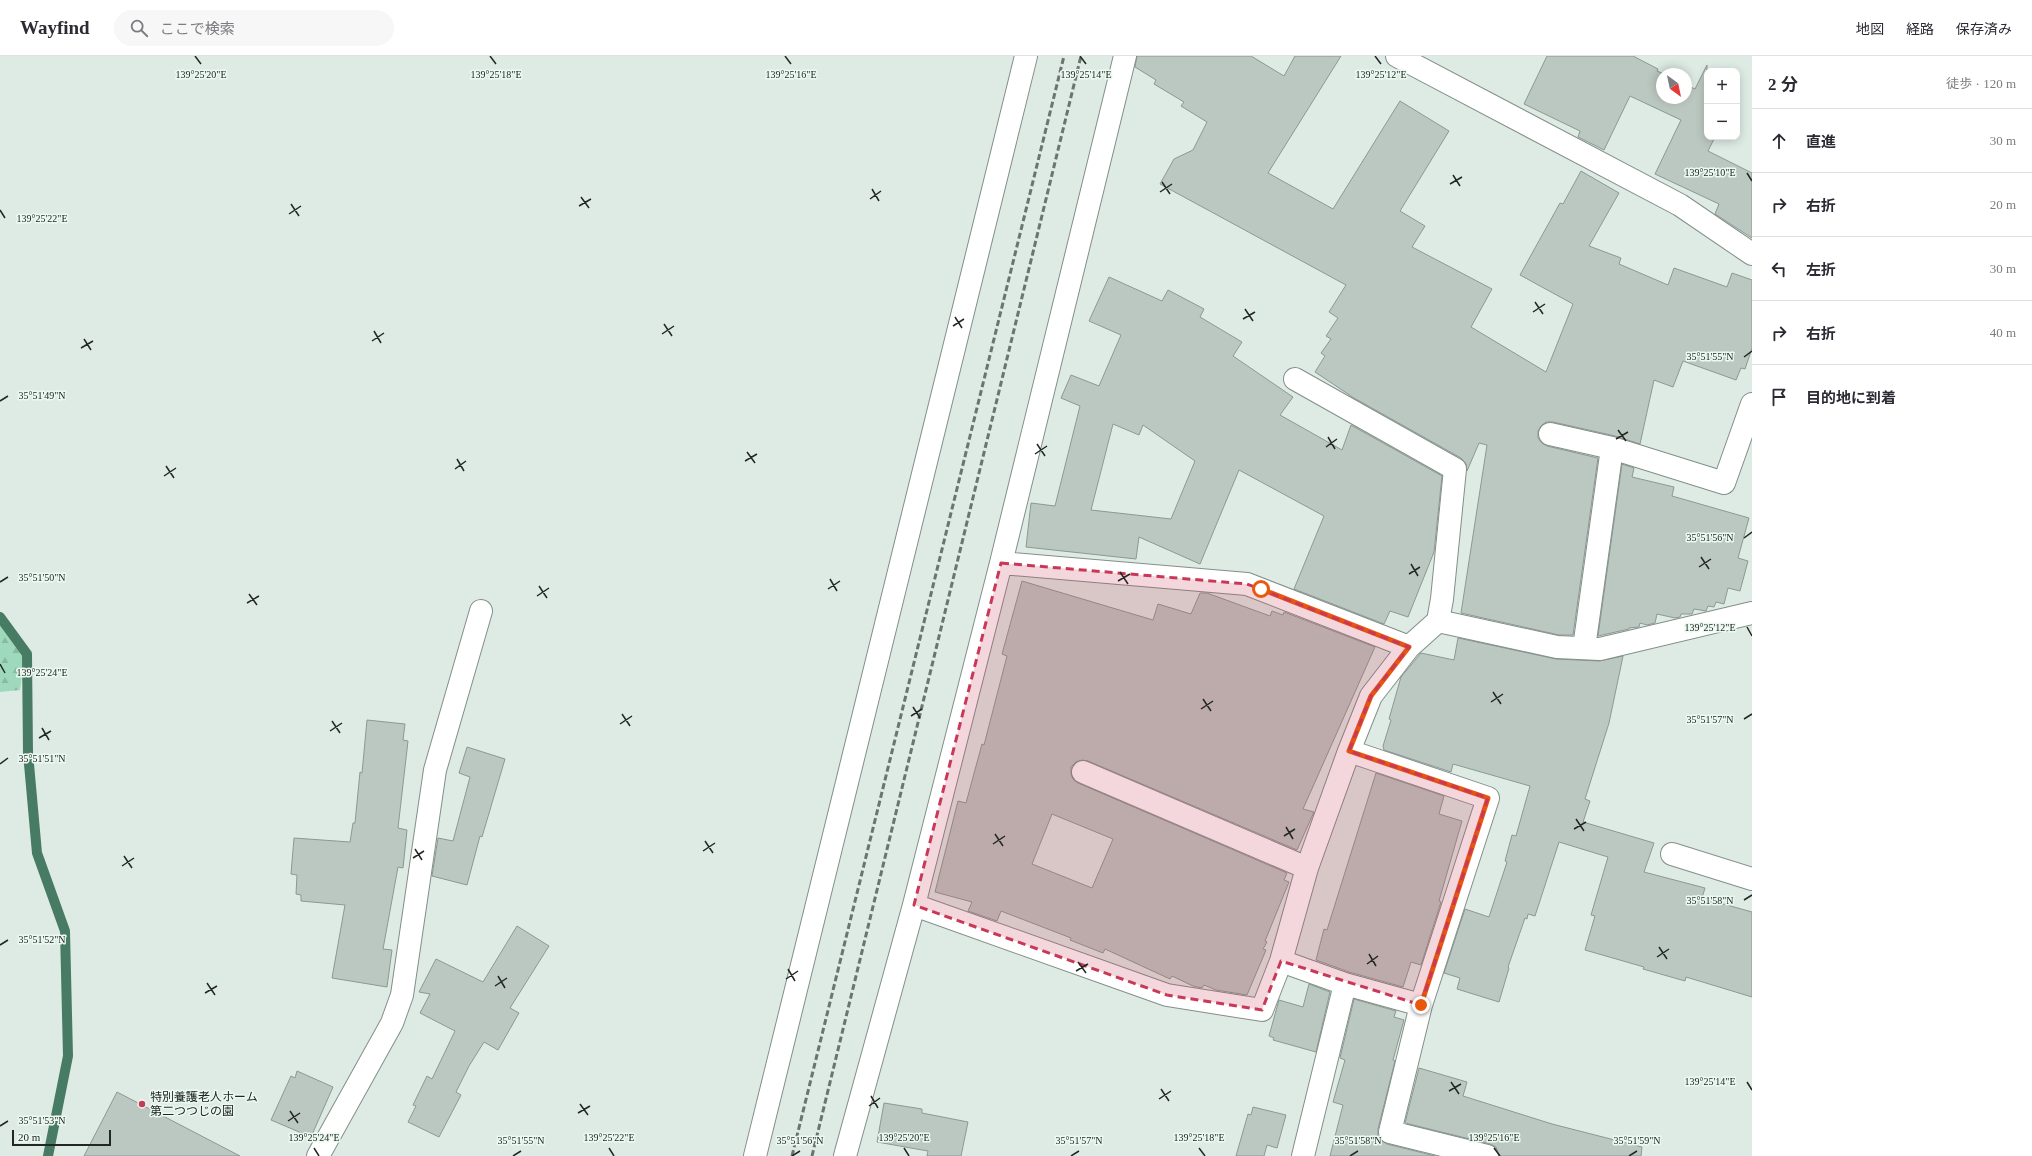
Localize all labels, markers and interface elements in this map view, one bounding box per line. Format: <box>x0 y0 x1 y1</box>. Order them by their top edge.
search box <box>114 10 394 46</box>
text: Wayfind <box>20 17 90 38</box>
icon: search <box>128 17 150 39</box>
text: ここで検索 <box>160 21 235 37</box>
text: 地図 <box>1856 22 1884 37</box>
text: 経路 <box>1906 22 1934 37</box>
text: 保存済み <box>1956 22 2012 37</box>
north arrow <box>1656 68 1692 104</box>
map controls <box>1704 68 1740 140</box>
button: + <box>1704 68 1740 104</box>
text: 139°25'20"E <box>176 69 227 80</box>
text: 139°25'18"E <box>471 69 522 80</box>
text: 139°25'16"E <box>766 69 817 80</box>
text: 139°25'14"E <box>1061 69 1112 80</box>
text: 139°25'12"E <box>1356 69 1407 80</box>
text: 2 分 <box>1768 75 1798 94</box>
text: 徒歩 · 120 m <box>1946 76 2016 91</box>
button: − <box>1704 104 1740 140</box>
icon: ahead <box>1768 130 1790 152</box>
text: 30 m <box>1990 133 2016 148</box>
text: 直進 <box>1806 134 1836 150</box>
text: 139°25'10"E <box>1685 167 1736 178</box>
icon: right <box>1768 194 1790 216</box>
text: 20 m <box>1990 197 2016 212</box>
text: 右折 <box>1806 198 1836 214</box>
text: 139°25'22"E <box>17 213 68 224</box>
icon: left <box>1768 258 1790 280</box>
text: 30 m <box>1990 261 2016 276</box>
text: 左折 <box>1806 262 1836 278</box>
icon: right <box>1768 322 1790 344</box>
text: 40 m <box>1990 325 2016 340</box>
text: 右折 <box>1806 326 1836 342</box>
text: 35°51'55"N <box>1686 351 1734 362</box>
icon: arrive <box>1768 386 1790 408</box>
text: 35°51'49"N <box>18 390 66 401</box>
text: 目的地に到着 <box>1806 390 1896 406</box>
text: 35°51'56"N <box>1686 532 1734 543</box>
text: 35°51'50"N <box>18 572 66 583</box>
route start <box>1252 580 1270 598</box>
text: 139°25'12"E <box>1685 622 1736 633</box>
text: 139°25'24"E <box>17 667 68 678</box>
text: 35°51'57"N <box>1686 714 1734 725</box>
text: 35°51'51"N <box>18 753 66 764</box>
text: 35°51'58"N <box>1686 895 1734 906</box>
text: 35°51'52"N <box>18 934 66 945</box>
route end <box>1412 996 1430 1014</box>
text: 139°25'14"E <box>1685 1076 1736 1087</box>
place label: 特別養護老人ホーム 第二つつじの園 <box>150 1090 258 1118</box>
marker: 特別養護老人ホーム 第二つつじの園 <box>137 1099 147 1109</box>
text: 35°51'53"N <box>18 1115 66 1126</box>
scale bar <box>12 1128 111 1147</box>
text: 20 m <box>18 1131 40 1143</box>
text: 139°25'24"E <box>289 1132 340 1143</box>
text: 139°25'22"E <box>584 1132 635 1143</box>
text: 139°25'20"E <box>879 1132 930 1143</box>
text: 139°25'18"E <box>1174 1132 1225 1143</box>
text: 139°25'16"E <box>1469 1132 1520 1143</box>
text: 35°51'55"N <box>497 1135 545 1146</box>
text: 35°51'56"N <box>776 1135 824 1146</box>
text: 35°51'57"N <box>1055 1135 1103 1146</box>
text: 35°51'58"N <box>1334 1135 1382 1146</box>
text: 35°51'59"N <box>1613 1135 1661 1146</box>

